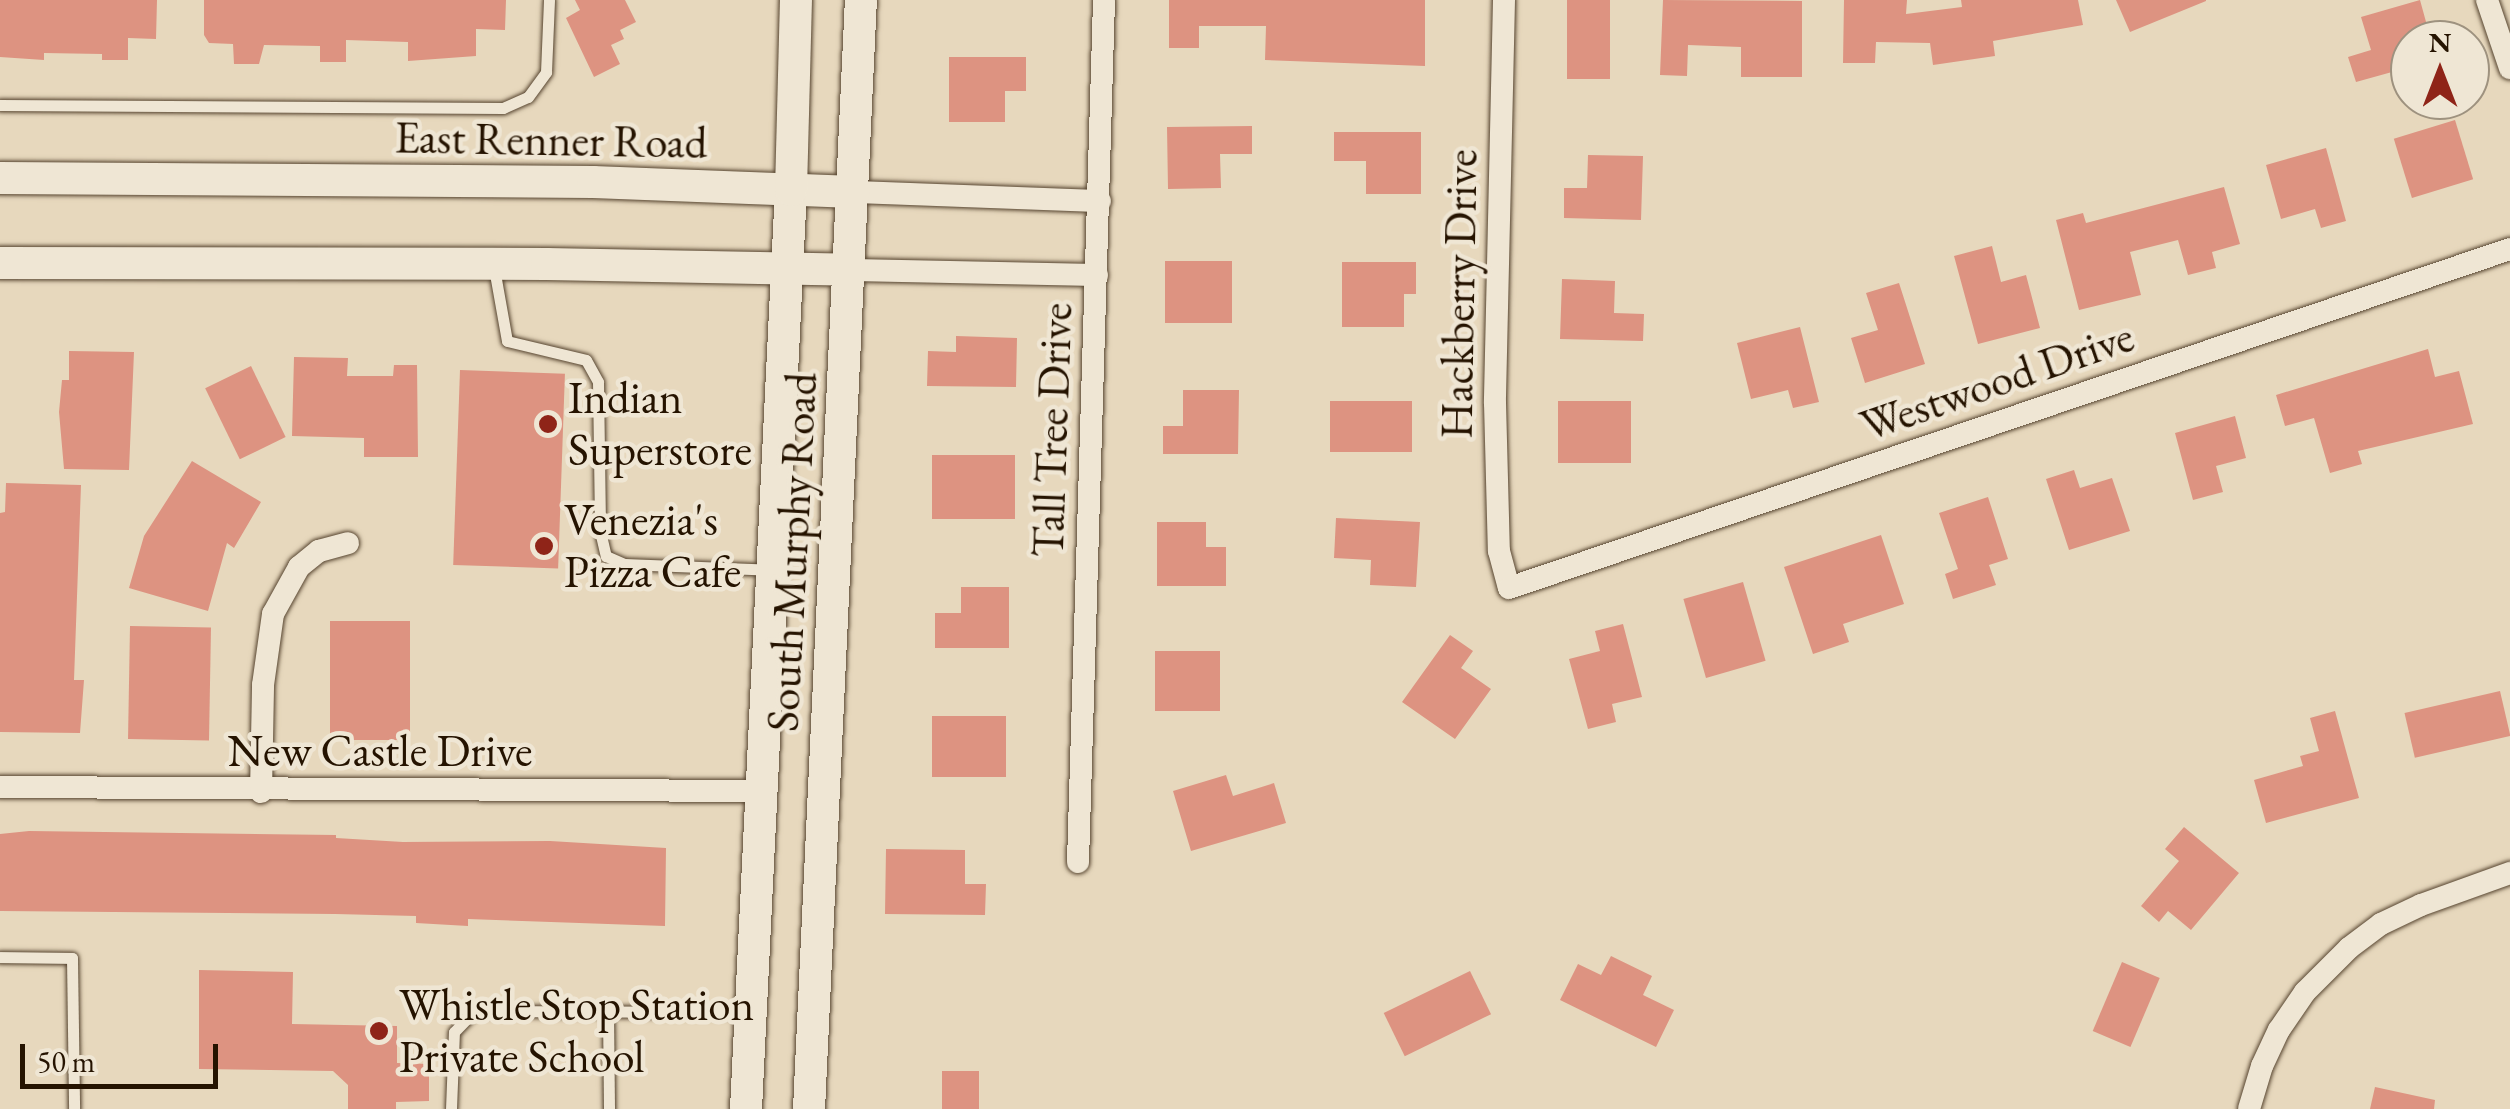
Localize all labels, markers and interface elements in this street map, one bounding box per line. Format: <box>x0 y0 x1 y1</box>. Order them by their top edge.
north arrow <box>2390 20 2490 120</box>
text: N <box>2429 24 2451 60</box>
street label: East Renner Road <box>394 110 708 170</box>
street label: Hackberry Drive <box>1429 149 1489 439</box>
street label: Tall Tree Drive <box>1021 302 1083 558</box>
street label: Westwood Drive <box>1853 309 2141 453</box>
place label: Indian Superstore <box>568 371 752 477</box>
street label: South Murphy Road <box>756 371 828 733</box>
marker: Indian Superstore <box>537 413 559 435</box>
place label: Venezia's Pizza Cafe <box>564 493 741 599</box>
marker: Venezia's Pizza Cafe <box>533 535 555 557</box>
street label: New Castle Drive <box>227 724 533 778</box>
place label: Whistle Stop Station Private School <box>399 978 754 1084</box>
marker: Whistle Stop Station Private School <box>368 1020 390 1042</box>
scale bar <box>25 1024 222 1086</box>
text: 50 m <box>37 1042 95 1081</box>

